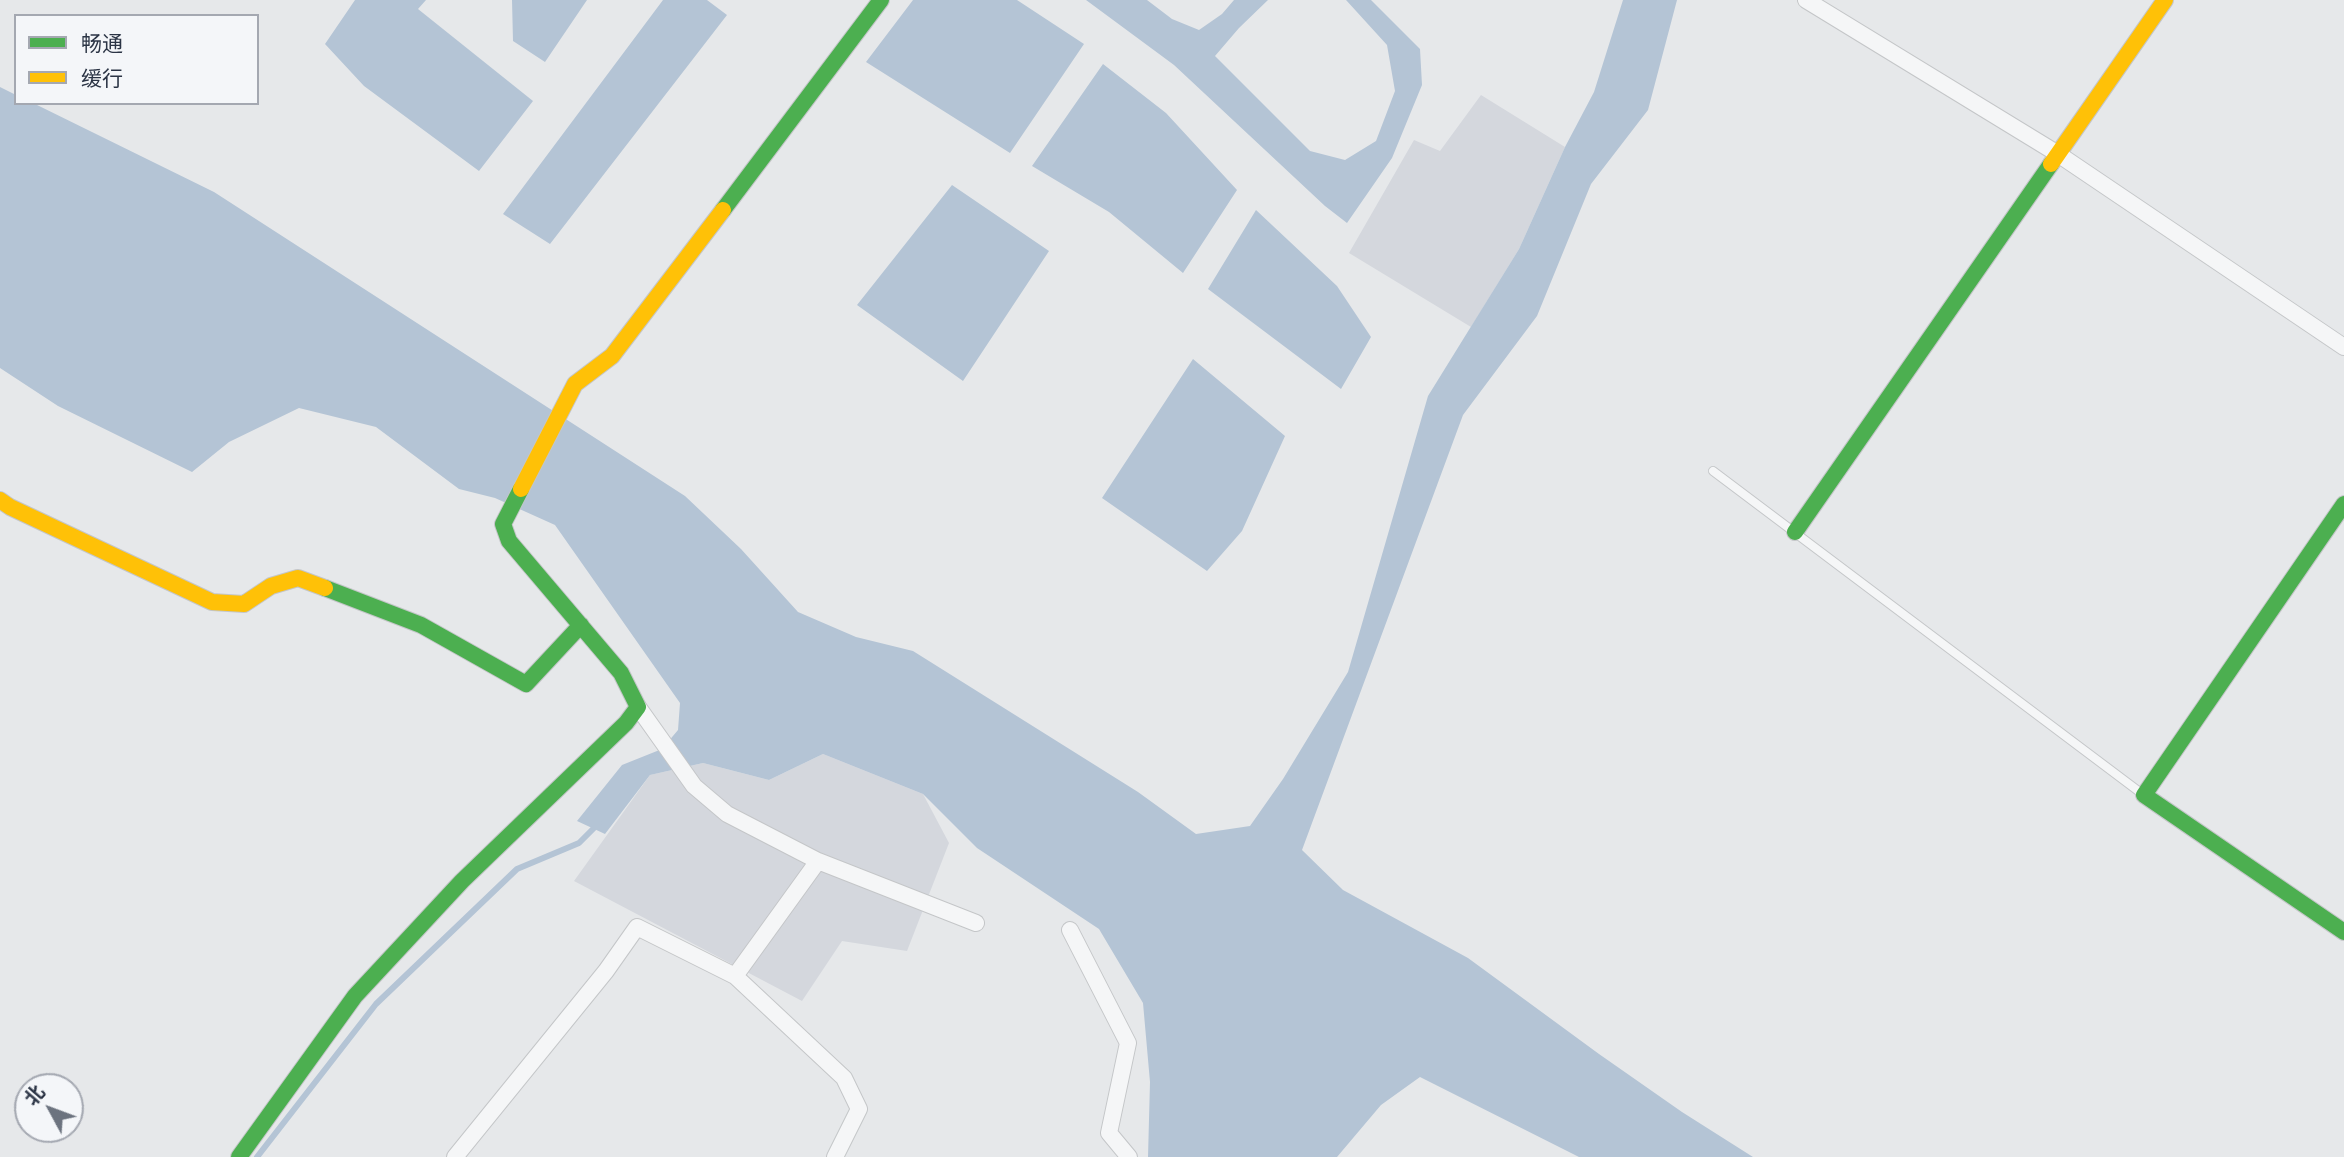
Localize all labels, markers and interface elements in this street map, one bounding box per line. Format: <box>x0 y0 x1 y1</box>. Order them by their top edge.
legend <box>14 14 259 105</box>
text: 畅通 <box>81 30 123 58</box>
text: 缓行 <box>81 65 123 93</box>
north arrow <box>14 1073 84 1143</box>
text: 北 <box>19 1080 50 1111</box>

